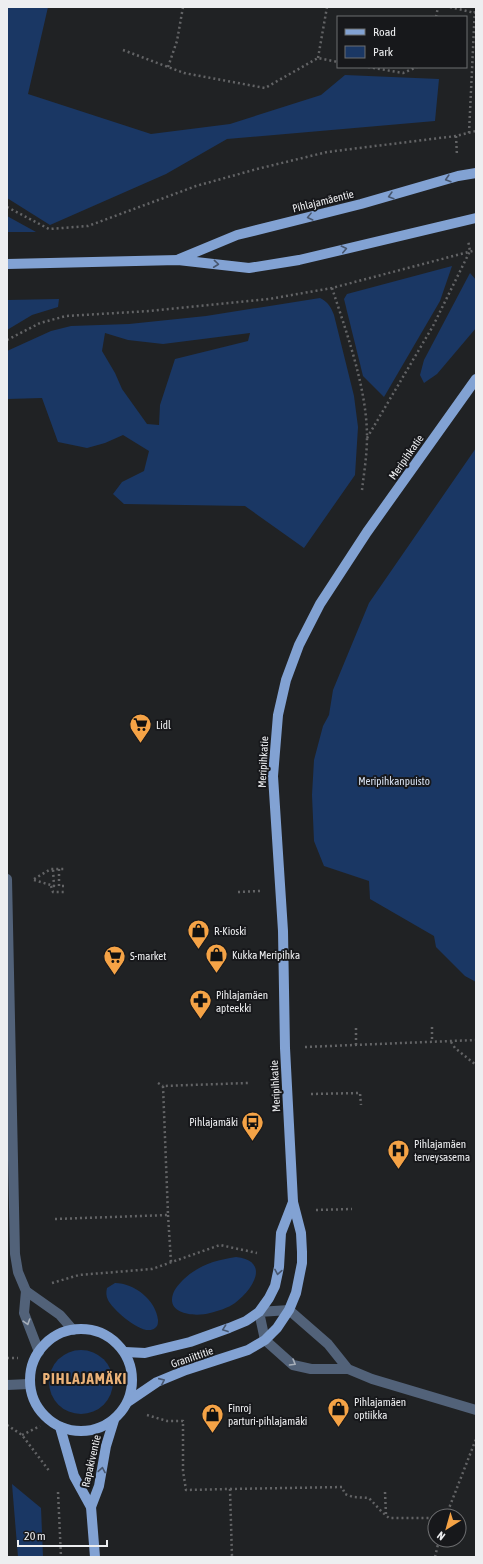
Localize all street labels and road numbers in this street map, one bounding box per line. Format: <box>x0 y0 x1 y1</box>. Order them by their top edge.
street label: Pihlajamäentie <box>291 188 355 214</box>
street label: Meripihkatie <box>386 432 426 482</box>
street label: Meripihkatie <box>256 736 270 788</box>
street label: Meripihkatie <box>268 1060 282 1112</box>
street label: Graniittitie <box>169 1344 215 1370</box>
street label: Rapakiventie <box>79 1434 103 1488</box>

